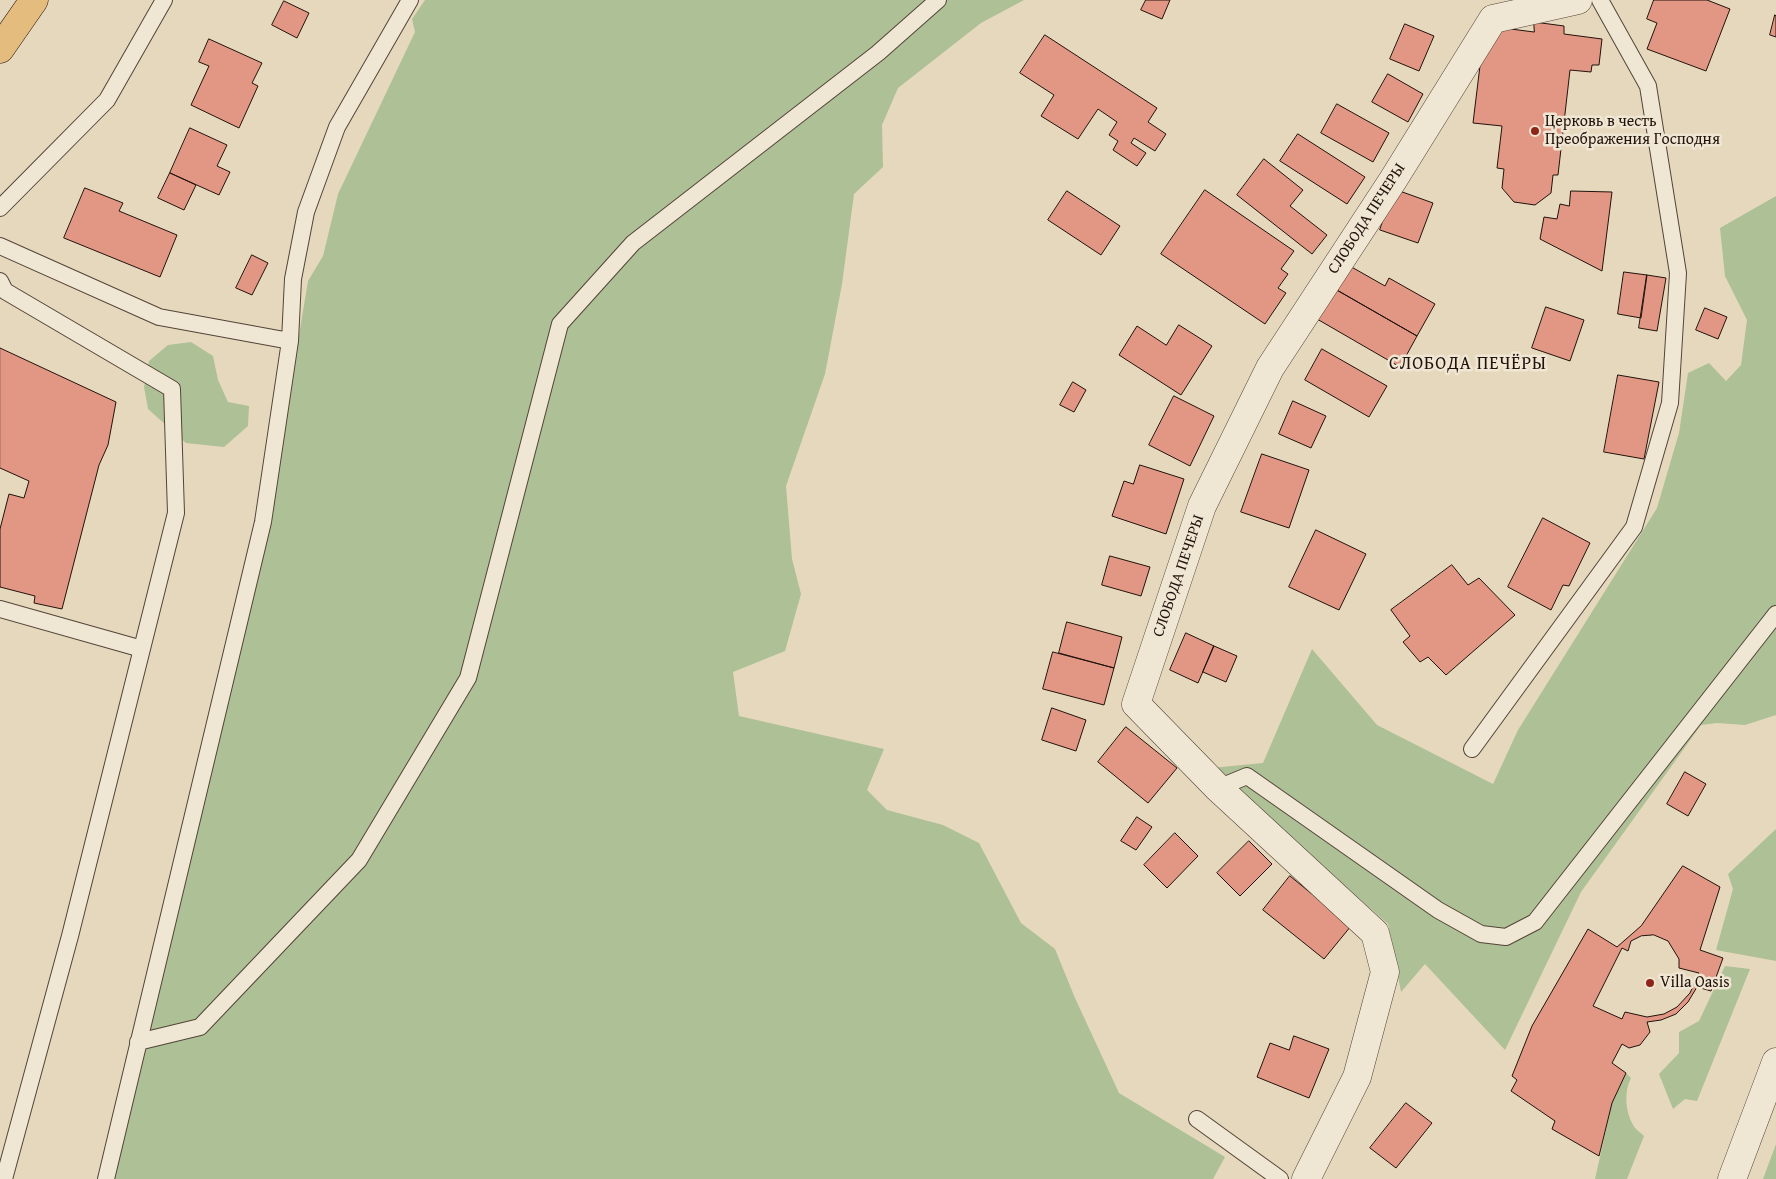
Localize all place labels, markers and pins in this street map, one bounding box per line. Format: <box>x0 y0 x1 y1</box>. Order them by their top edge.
place label: Церковь в честь Преображения Господня <box>1545 112 1720 150</box>
marker: Церковь в честь Преображения Господня <box>1529 125 1541 137</box>
place label: Villa Oasis <box>1660 973 1730 993</box>
marker: Villa Oasis <box>1644 977 1656 989</box>

